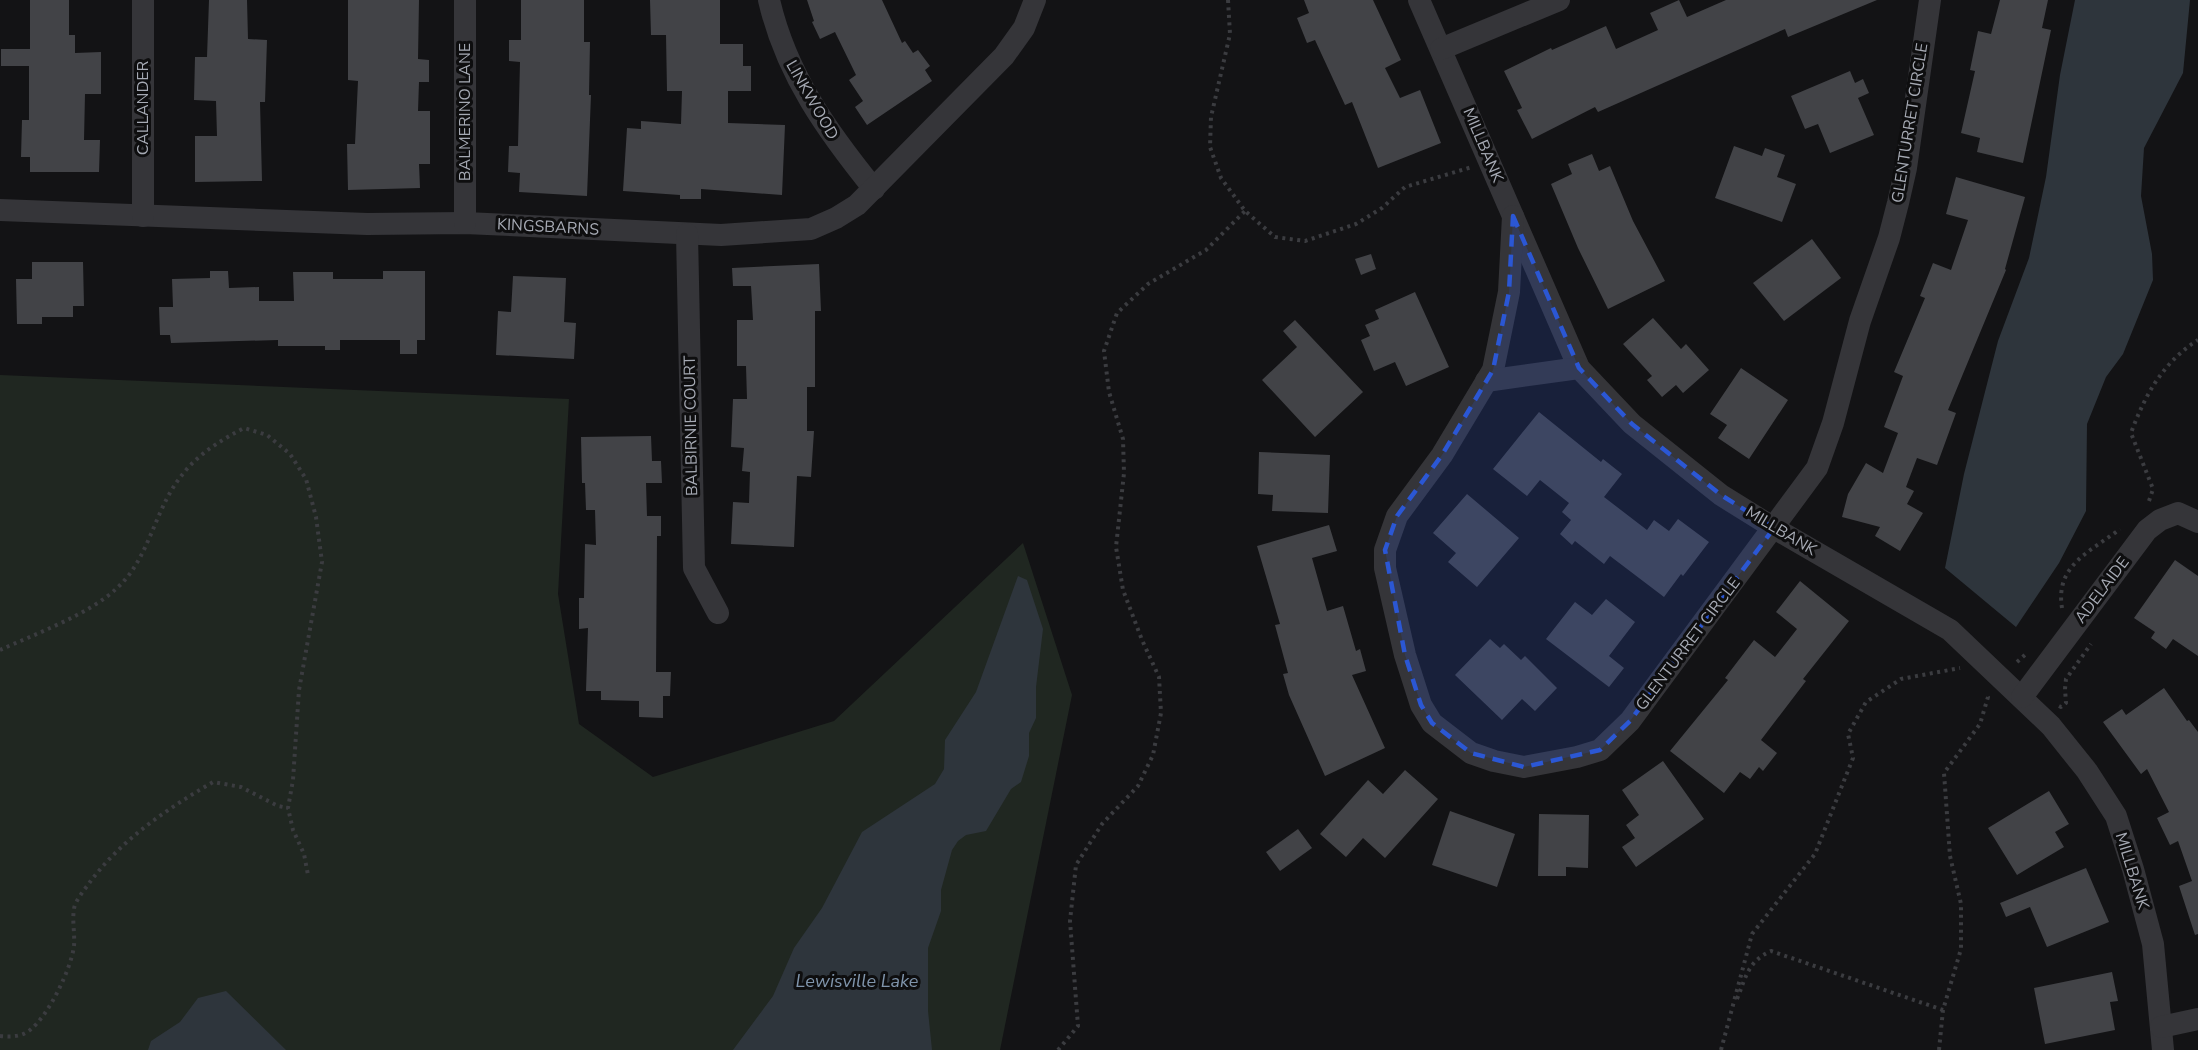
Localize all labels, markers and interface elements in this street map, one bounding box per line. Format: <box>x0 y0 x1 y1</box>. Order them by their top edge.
street label: GLENTURRET CIRCLE <box>1887 42 1933 204</box>
street label: BALMERINO LANE <box>454 43 476 181</box>
street label: LINKWOOD <box>780 56 844 144</box>
street label: CALLANDER <box>132 60 154 155</box>
street label: MILLBANK <box>1457 104 1509 187</box>
street label: KINGSBARNS <box>496 213 600 241</box>
street label: BALBIRNIE COURT <box>679 355 703 496</box>
street label: MILLBANK <box>1741 501 1822 561</box>
street label: ADELAIDE <box>2070 552 2134 628</box>
street label: GLENTURRET CIRCLE <box>1631 573 1745 715</box>
street label: MILLBANK <box>2110 830 2154 913</box>
water label: Lewisville Lake <box>796 969 919 993</box>

